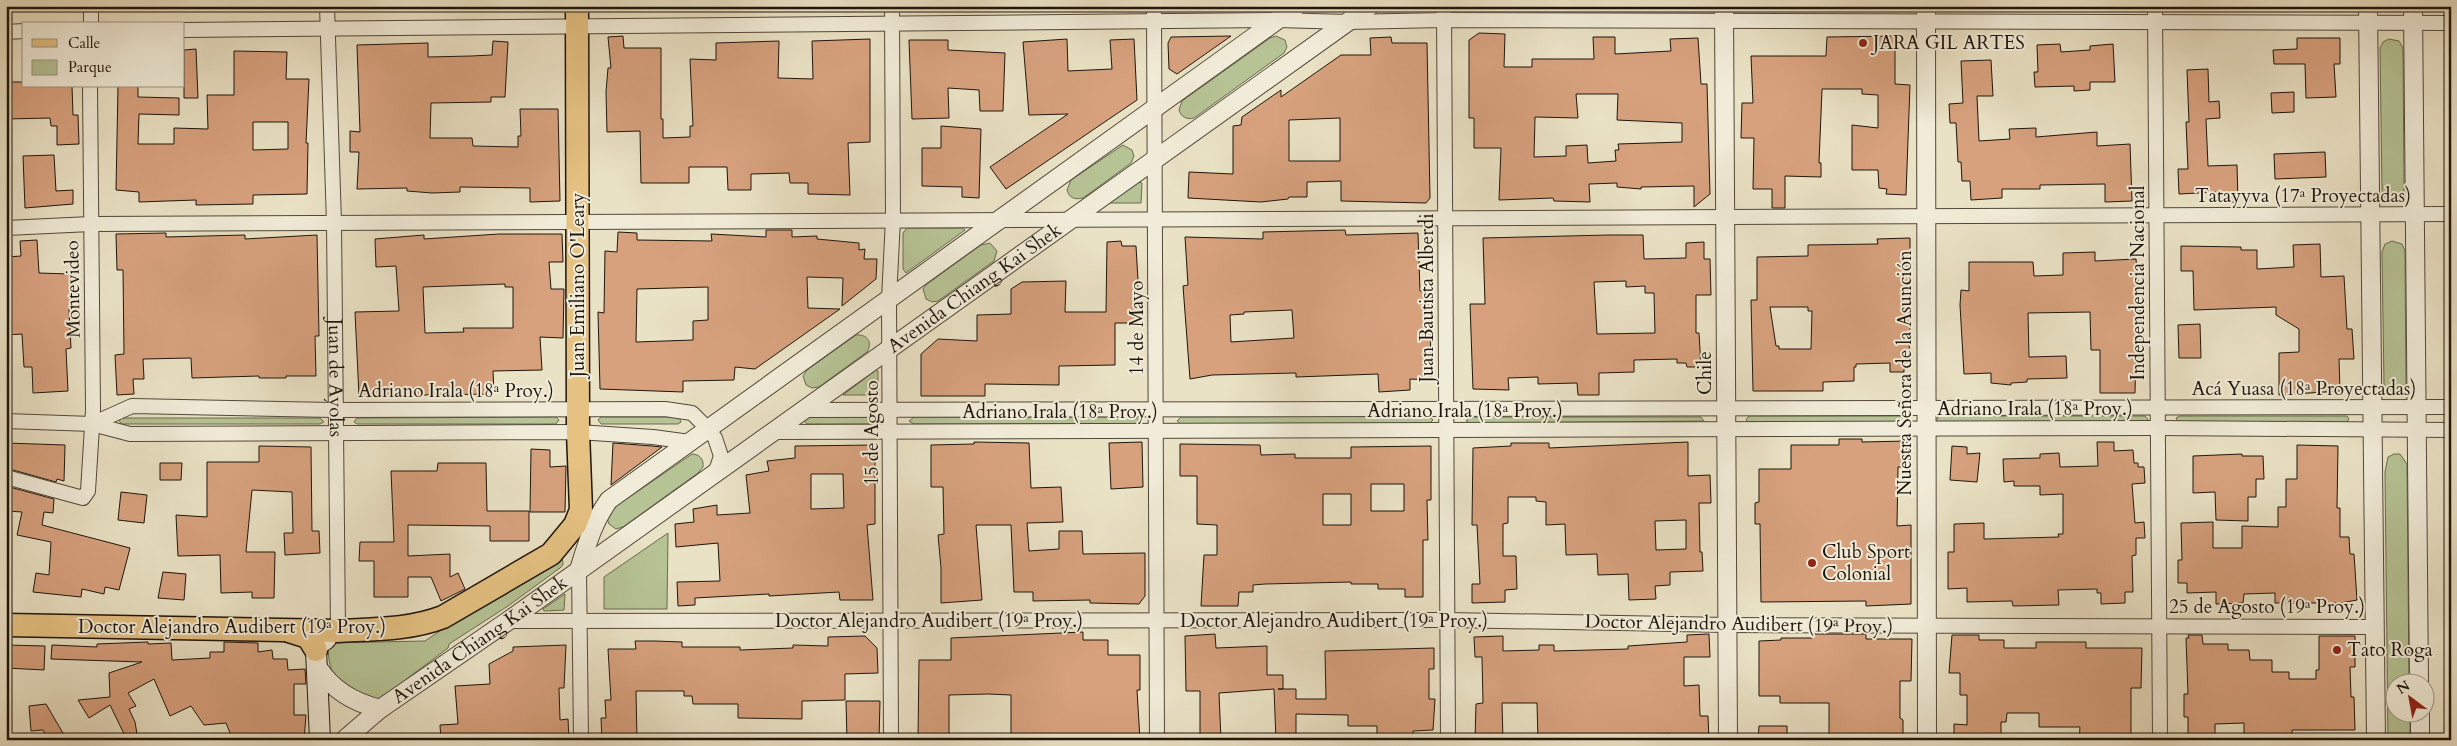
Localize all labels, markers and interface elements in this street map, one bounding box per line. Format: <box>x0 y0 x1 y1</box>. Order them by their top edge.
legend <box>22 22 185 88</box>
place label: JARA GIL ARTES <box>1870 30 2025 56</box>
text: Calle <box>68 33 101 53</box>
marker: JARA GIL ARTES <box>1857 37 1869 49</box>
text: Parque <box>68 57 112 77</box>
street label: Tatayyva (17ª Proyectadas) <box>2195 183 2411 209</box>
street label: Independencia Nacional <box>2125 185 2151 380</box>
street label: Juan Emiliano O'Leary <box>565 193 591 380</box>
street label: Juan Bautista Alberdi <box>1414 213 1440 386</box>
street label: Avenida Chiang Kai Shek <box>882 217 1068 359</box>
street label: Montevideo <box>59 240 87 338</box>
street label: Nuestra Señora de la Asunción <box>1892 250 1918 496</box>
street label: 14 de Mayo <box>1124 281 1150 375</box>
street label: Juan de Ayolas <box>322 316 349 437</box>
street label: Chile <box>1692 351 1718 395</box>
street label: Acá Yuasa (18ª Proyectadas) <box>2192 376 2416 402</box>
street label: Adriano Irala (18ª Proy.) <box>358 378 554 404</box>
street label: 15 de Agosto <box>859 380 885 486</box>
street label: Adriano Irala (18ª Proy.) <box>1937 396 2133 422</box>
street label: Adriano Irala (18ª Proy.) <box>1367 398 1563 424</box>
street label: Adriano Irala (18ª Proy.) <box>962 399 1158 425</box>
place label: Club Sport Colonial <box>1822 539 1910 587</box>
marker: Club Sport Colonial <box>1806 557 1818 569</box>
street label: Avenida Chiang Kai Shek <box>387 569 573 710</box>
street label: 25 de Agosto (19ª Proy.) <box>2169 594 2365 620</box>
street label: Doctor Alejandro Audibert (19ª Proy.) <box>775 608 1083 634</box>
street label: Doctor Alejandro Audibert (19ª Proy.) <box>1180 608 1488 634</box>
street label: Doctor Alejandro Audibert (19ª Proy.) <box>1585 608 1893 640</box>
street label: Doctor Alejandro Audibert (19ª Proy.) <box>78 614 386 640</box>
place label: Tato Roga <box>2347 637 2433 663</box>
marker: Tato Roga <box>2331 644 2343 656</box>
north arrow <box>2384 674 2434 724</box>
text: N <box>2393 676 2414 699</box>

